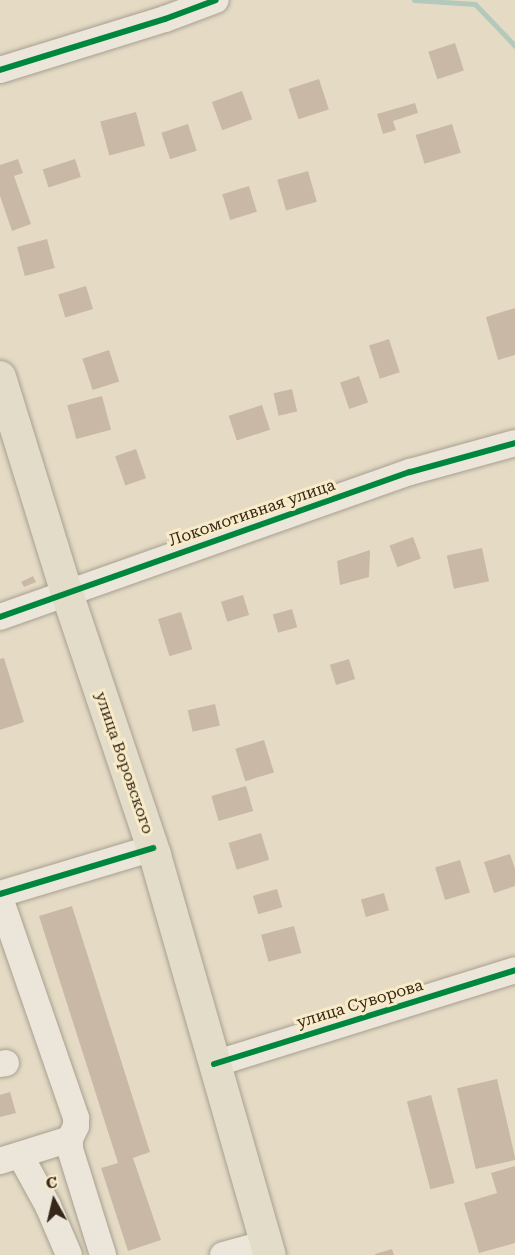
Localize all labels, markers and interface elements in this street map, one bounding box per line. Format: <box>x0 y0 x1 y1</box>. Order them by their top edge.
street label: Локомотивная улица <box>166 476 338 550</box>
street label: улица Воровского <box>91 689 157 837</box>
street label: улица Суворова <box>295 976 425 1032</box>
north arrow <box>24 1171 84 1231</box>
text: С <box>45 1172 58 1193</box>

